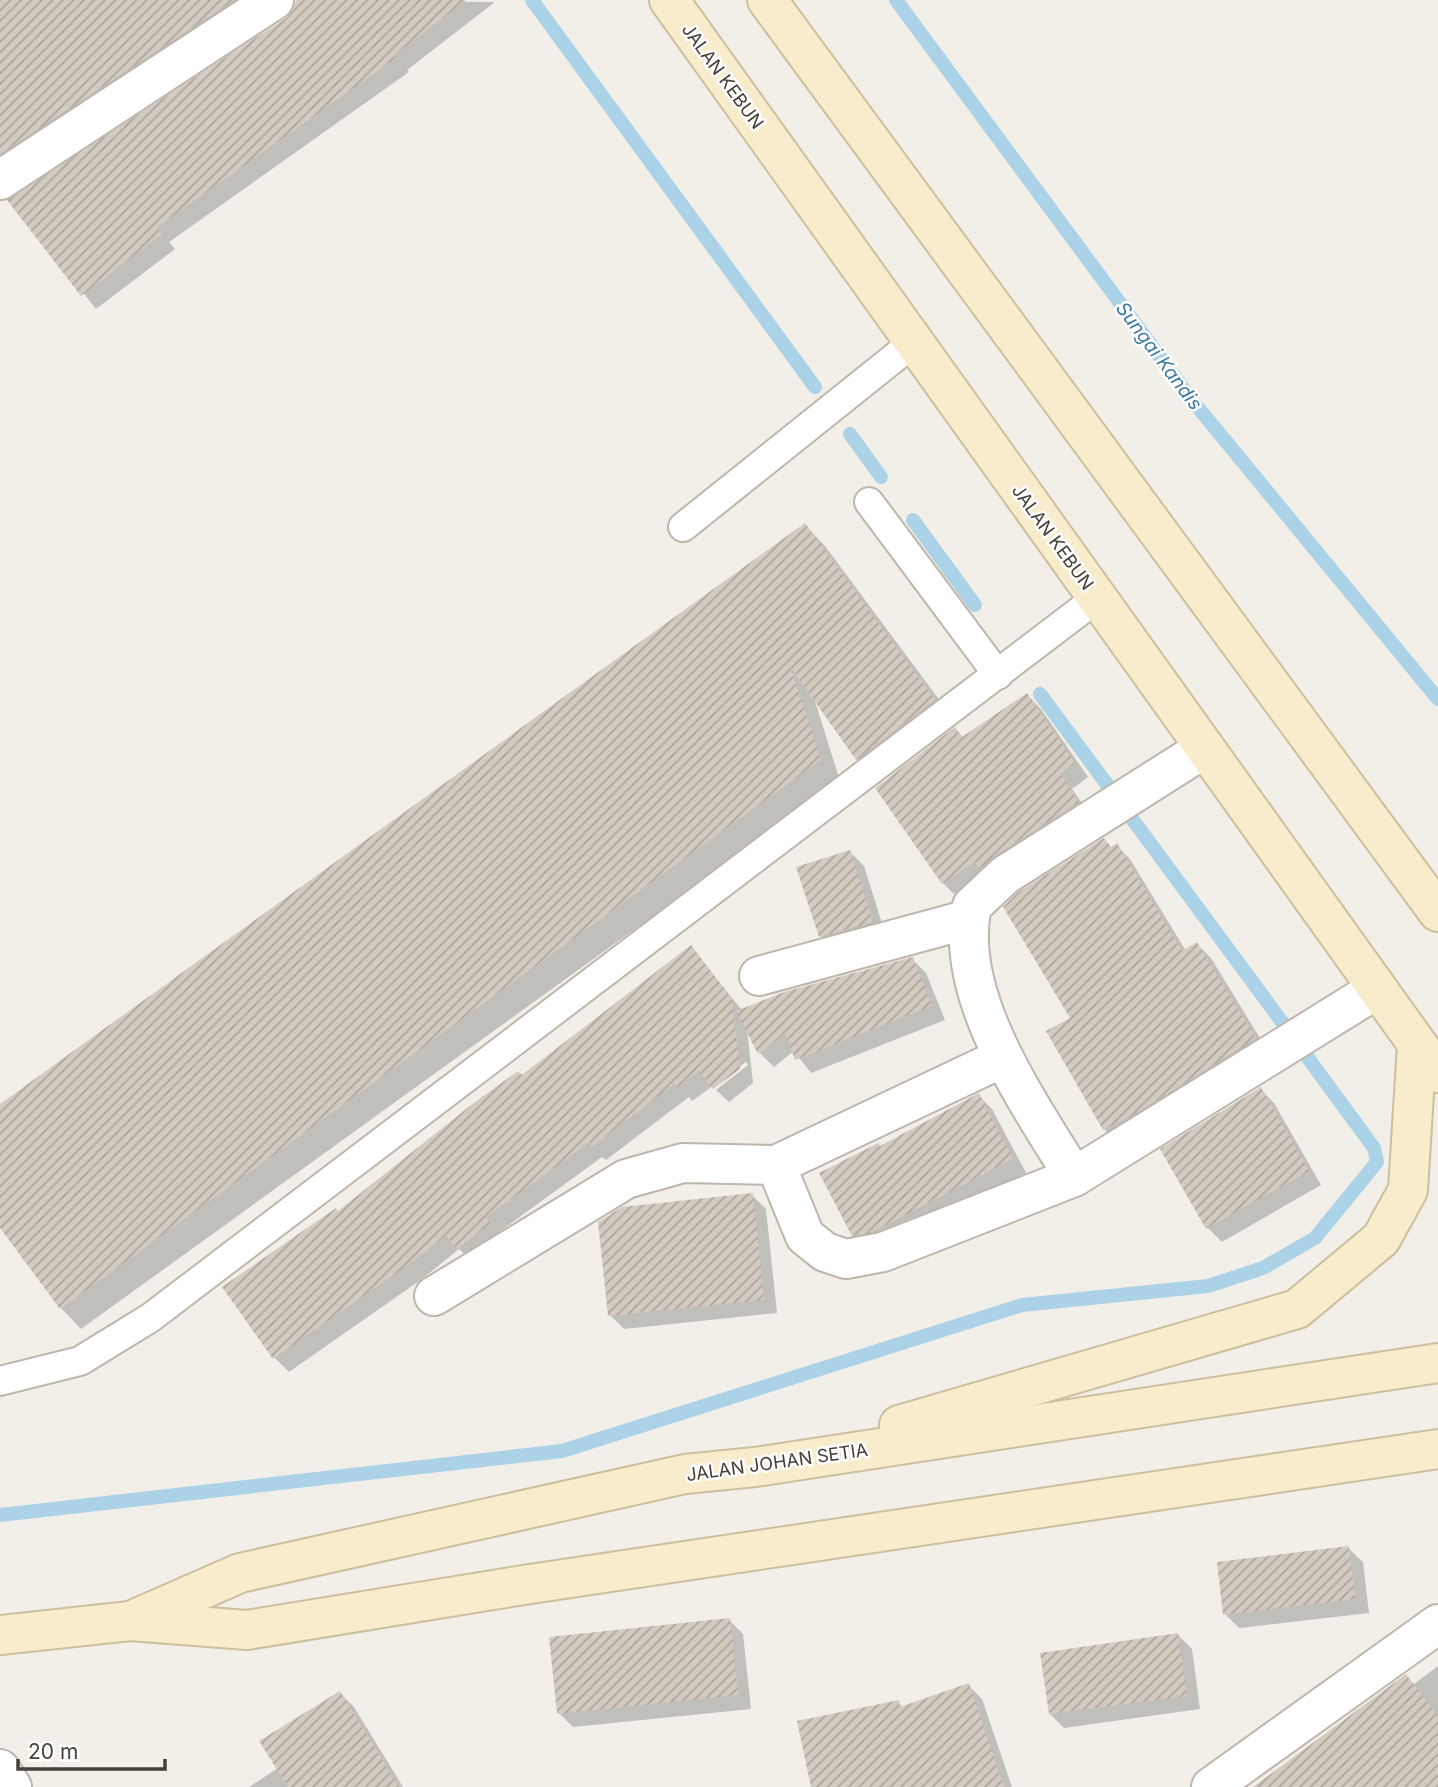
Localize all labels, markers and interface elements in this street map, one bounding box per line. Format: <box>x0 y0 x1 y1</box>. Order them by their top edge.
street label: JALAN KEBUN <box>678 19 768 133</box>
water label: Sungai Kandis <box>1111 298 1207 414</box>
street label: JALAN KEBUN <box>1008 480 1098 594</box>
street label: JALAN JOHAN SETIA <box>685 1439 869 1485</box>
scale bar <box>18 1728 164 1772</box>
text: 20 m <box>28 1739 78 1764</box>

